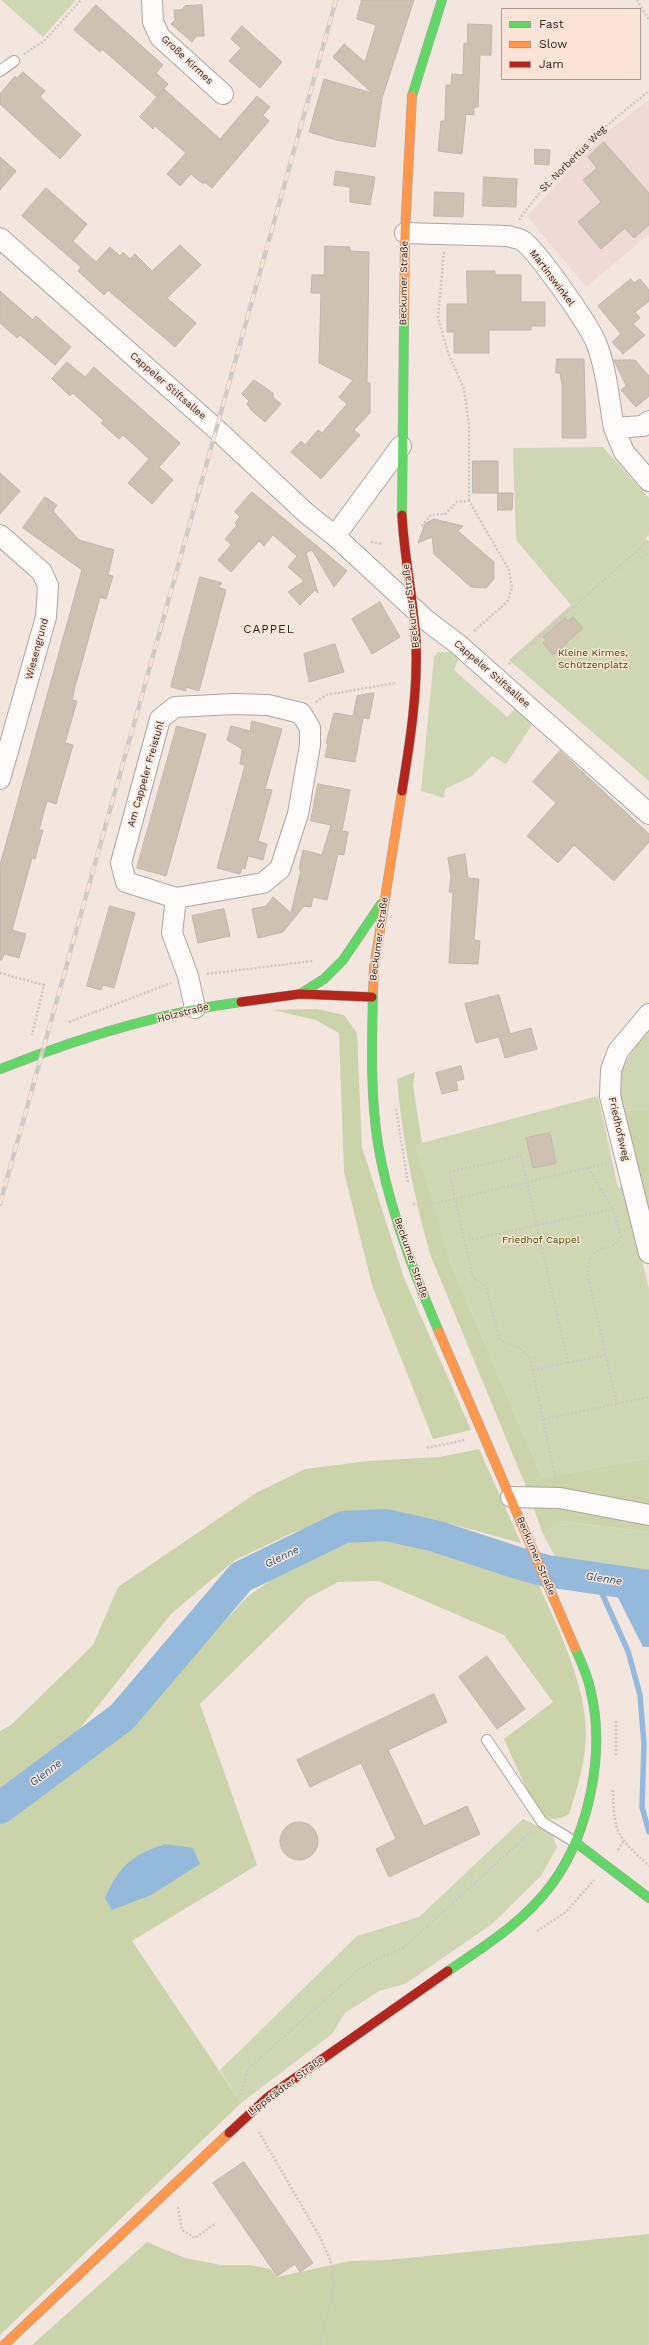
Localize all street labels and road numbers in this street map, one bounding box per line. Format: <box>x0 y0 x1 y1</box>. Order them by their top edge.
street label: Große Kirmes <box>159 33 215 87</box>
street label: St. Norbertus Weg <box>537 123 609 195</box>
street label: Beckumer Straße <box>397 241 411 325</box>
street label: Martinswinkel <box>527 247 577 309</box>
street label: Cappeler Stiftsallee <box>128 350 208 422</box>
street label: Beckumer Straße <box>400 563 422 649</box>
street label: Wiesengrund <box>23 617 51 681</box>
street label: Cappeler Stiftsallee <box>452 638 532 710</box>
street label: Am Cappeler Freistuhl <box>125 720 167 828</box>
street label: Beckumer Straße <box>367 896 391 982</box>
street label: Holzstraße <box>156 1001 210 1025</box>
street label: Friedhofsweg <box>606 1096 632 1162</box>
street label: Beckumer Straße <box>392 1216 430 1300</box>
street label: Beckumer Straße <box>514 1515 558 1597</box>
street label: Lippstädter Straße <box>246 2053 326 2119</box>

